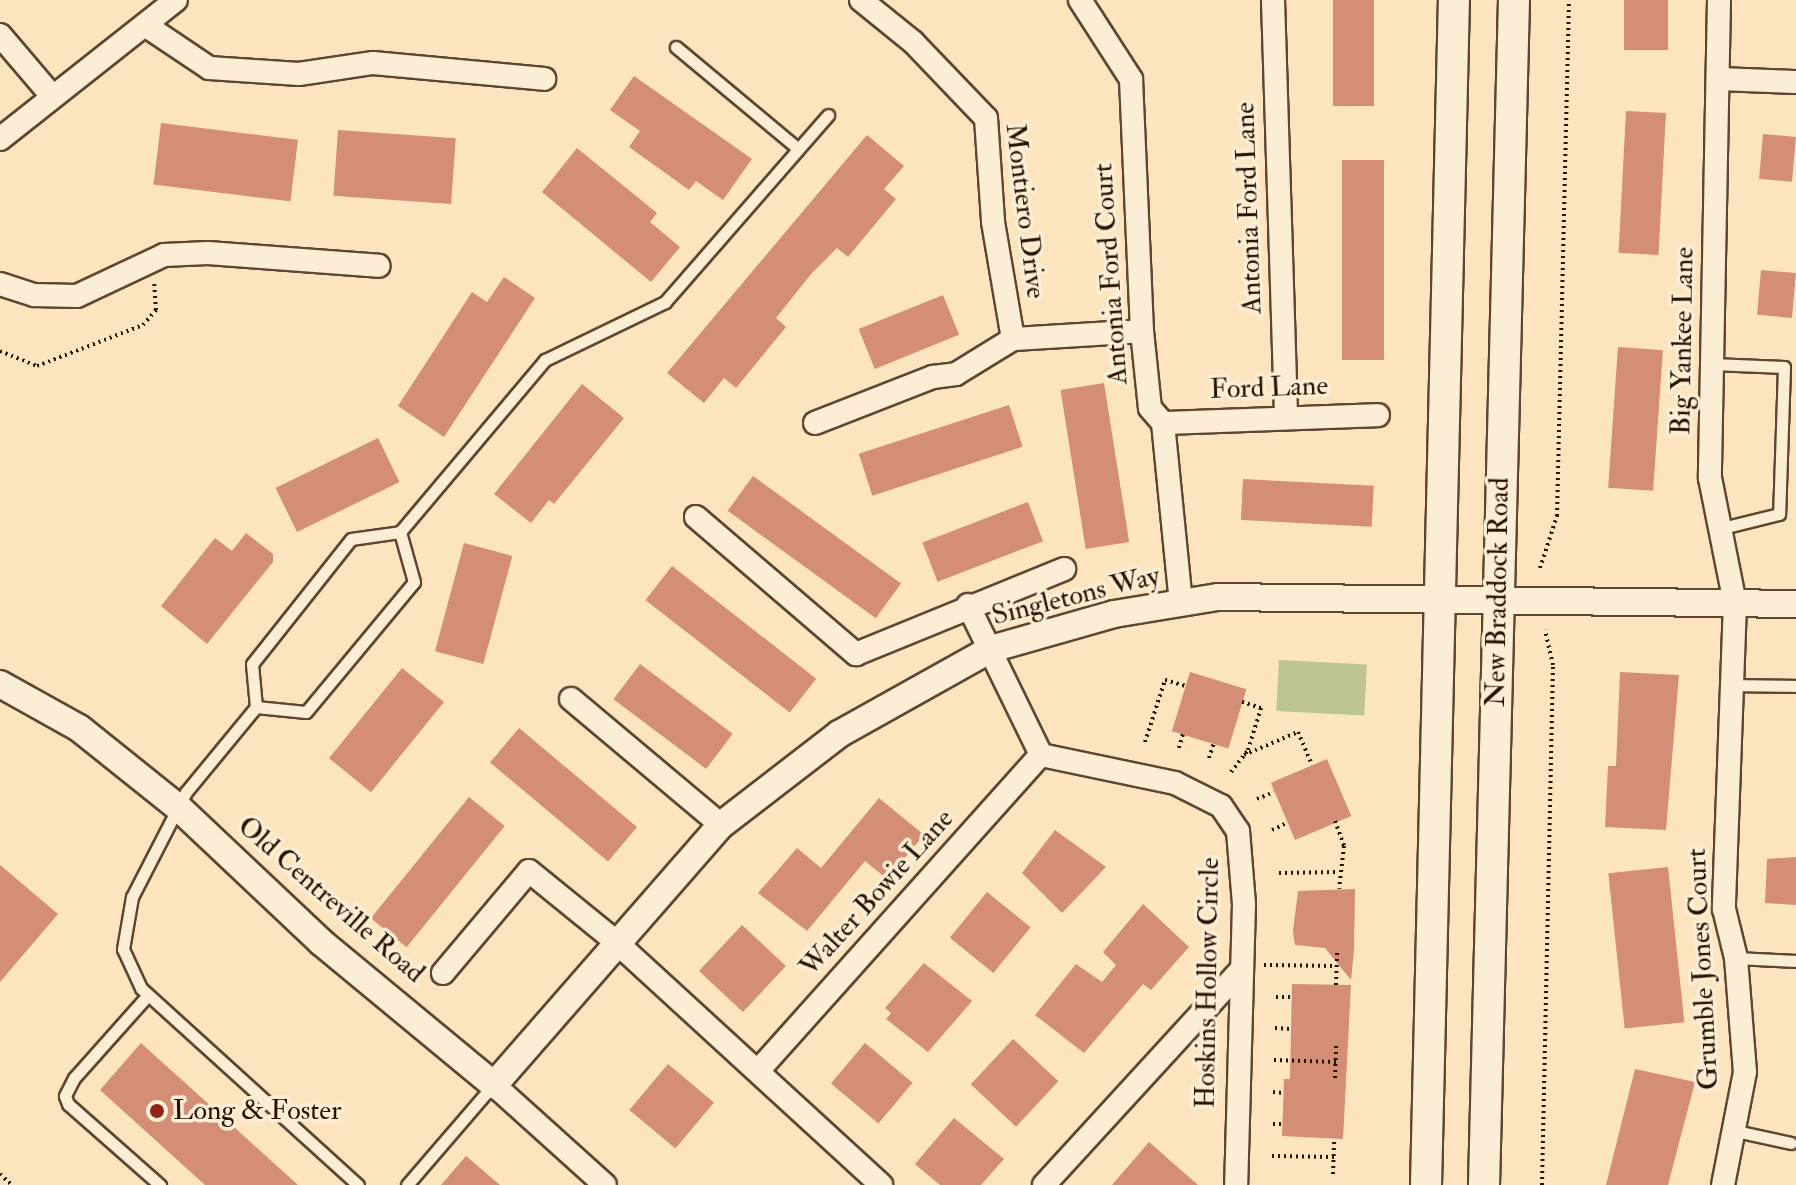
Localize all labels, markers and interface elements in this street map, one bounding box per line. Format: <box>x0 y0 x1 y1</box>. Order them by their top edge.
street label: Antonia Ford Lane <box>1229 101 1269 315</box>
street label: Montiero Drive <box>998 121 1052 301</box>
street label: Antonia Ford Court <box>1086 162 1136 386</box>
street label: Big Yankee Lane <box>1665 247 1701 435</box>
street label: Ford Lane <box>1209 369 1329 407</box>
street label: New Braddock Road <box>1479 477 1517 707</box>
street label: Singletons Way <box>989 559 1163 633</box>
street label: Walter Bowie Lane <box>793 802 961 984</box>
street label: Old Centreville Road <box>231 810 431 990</box>
street label: Grumble Jones Court <box>1680 847 1726 1091</box>
street label: Hoskins Hollow Circle <box>1189 857 1227 1109</box>
place label: Long & Foster <box>173 1094 341 1128</box>
marker: Long & Foster <box>148 1102 166 1120</box>

